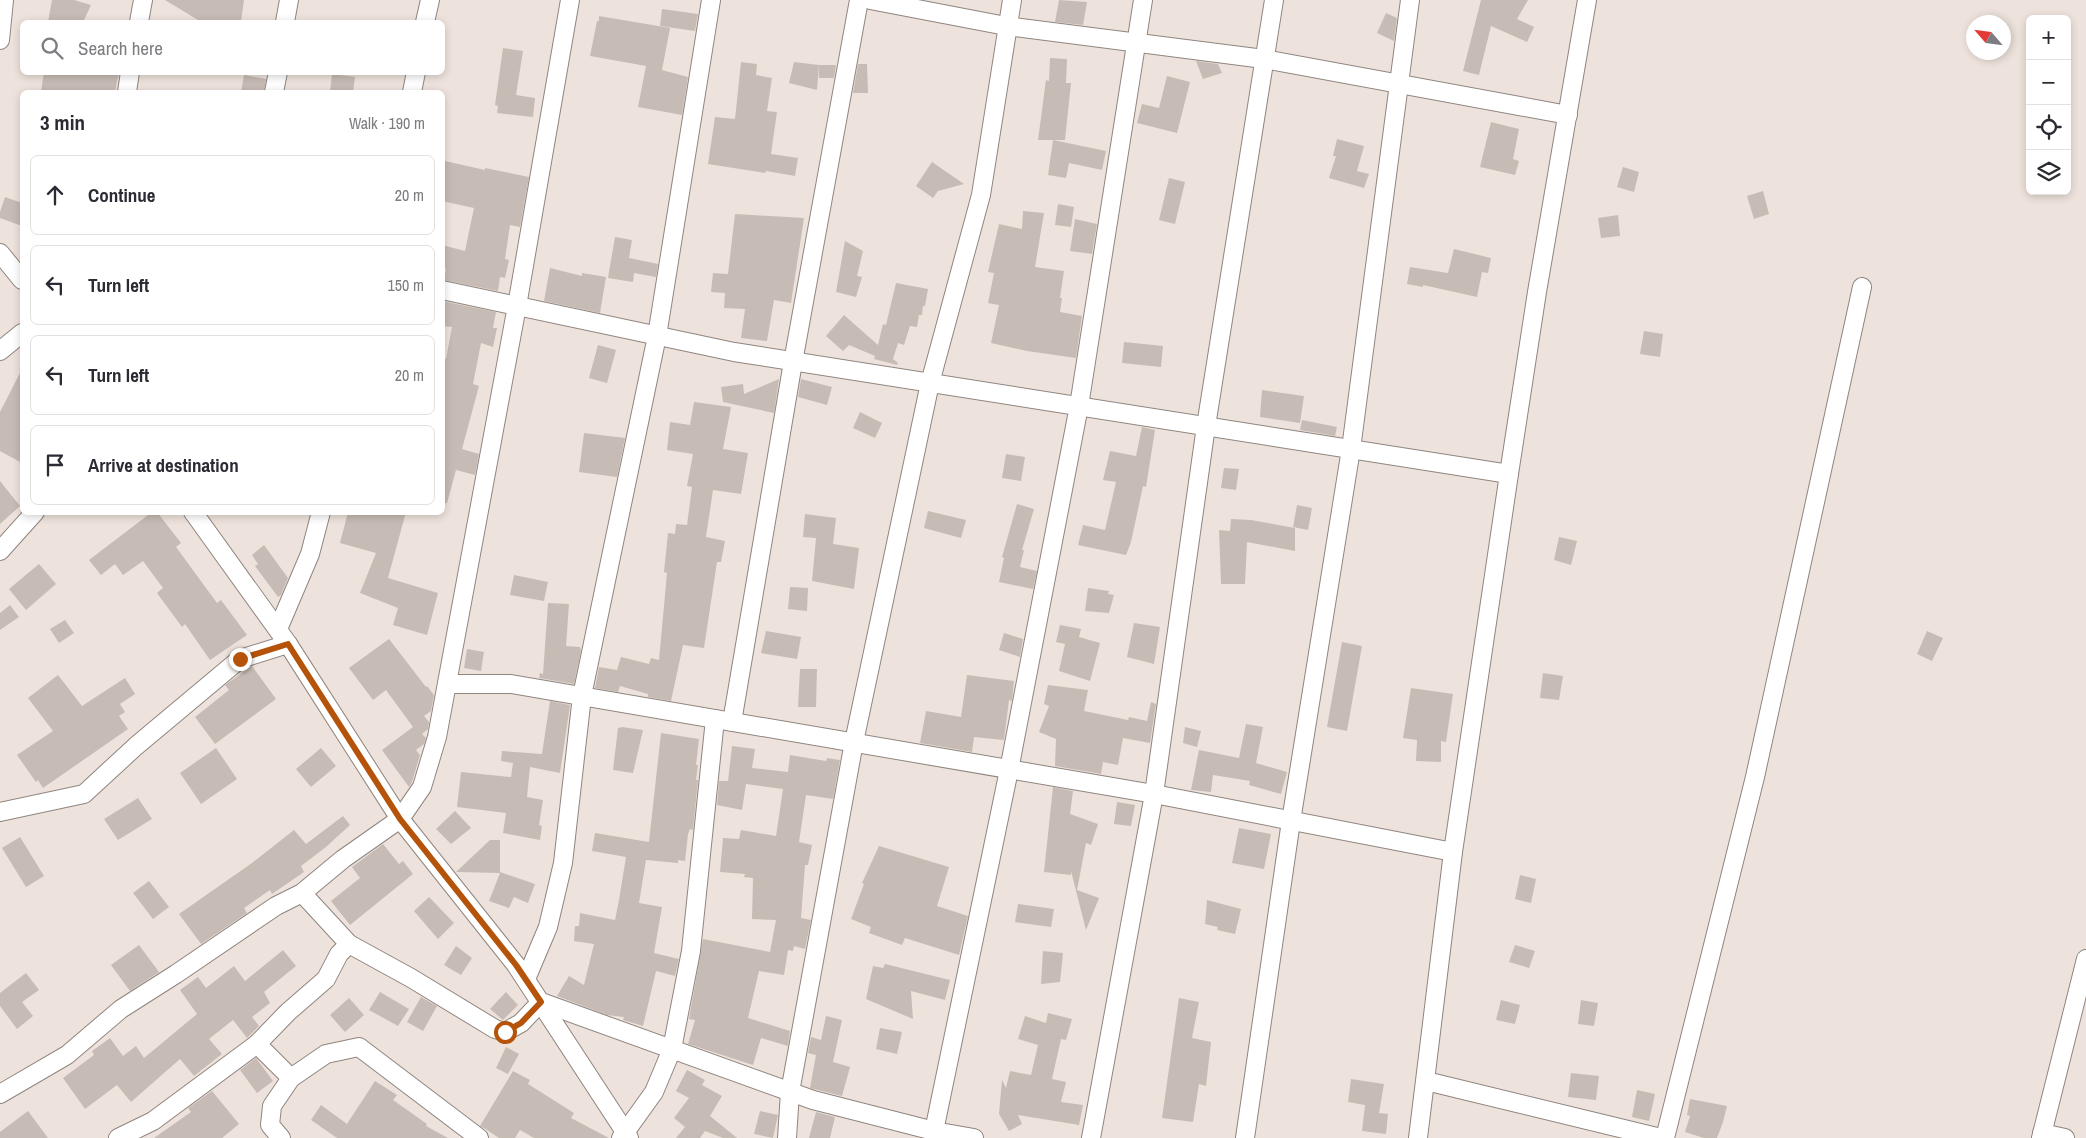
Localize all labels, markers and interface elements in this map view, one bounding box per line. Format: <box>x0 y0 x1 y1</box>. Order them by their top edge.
north arrow <box>1966 15 2011 60</box>
map controls <box>2026 15 2071 195</box>
button: + <box>2026 15 2071 60</box>
search box <box>20 20 445 75</box>
icon: search <box>38 34 66 62</box>
text: Search here <box>78 35 163 61</box>
button: − <box>2026 60 2071 105</box>
button: locate <box>2026 105 2071 150</box>
text: 3 min <box>40 108 85 137</box>
text: Walk · 190 m <box>349 112 425 134</box>
button: layers <box>2026 150 2071 195</box>
icon: ahead <box>41 181 69 209</box>
text: Continue <box>88 182 156 208</box>
text: 20 m <box>395 184 424 206</box>
icon: left <box>41 271 69 299</box>
text: Turn left <box>88 272 149 298</box>
text: 150 m <box>388 274 424 296</box>
icon: left <box>41 361 69 389</box>
text: Turn left <box>88 362 149 388</box>
text: 20 m <box>395 364 424 386</box>
icon: arrive <box>41 451 69 479</box>
text: Arrive at destination <box>88 452 239 478</box>
route end <box>229 648 252 671</box>
route start <box>494 1021 517 1044</box>

